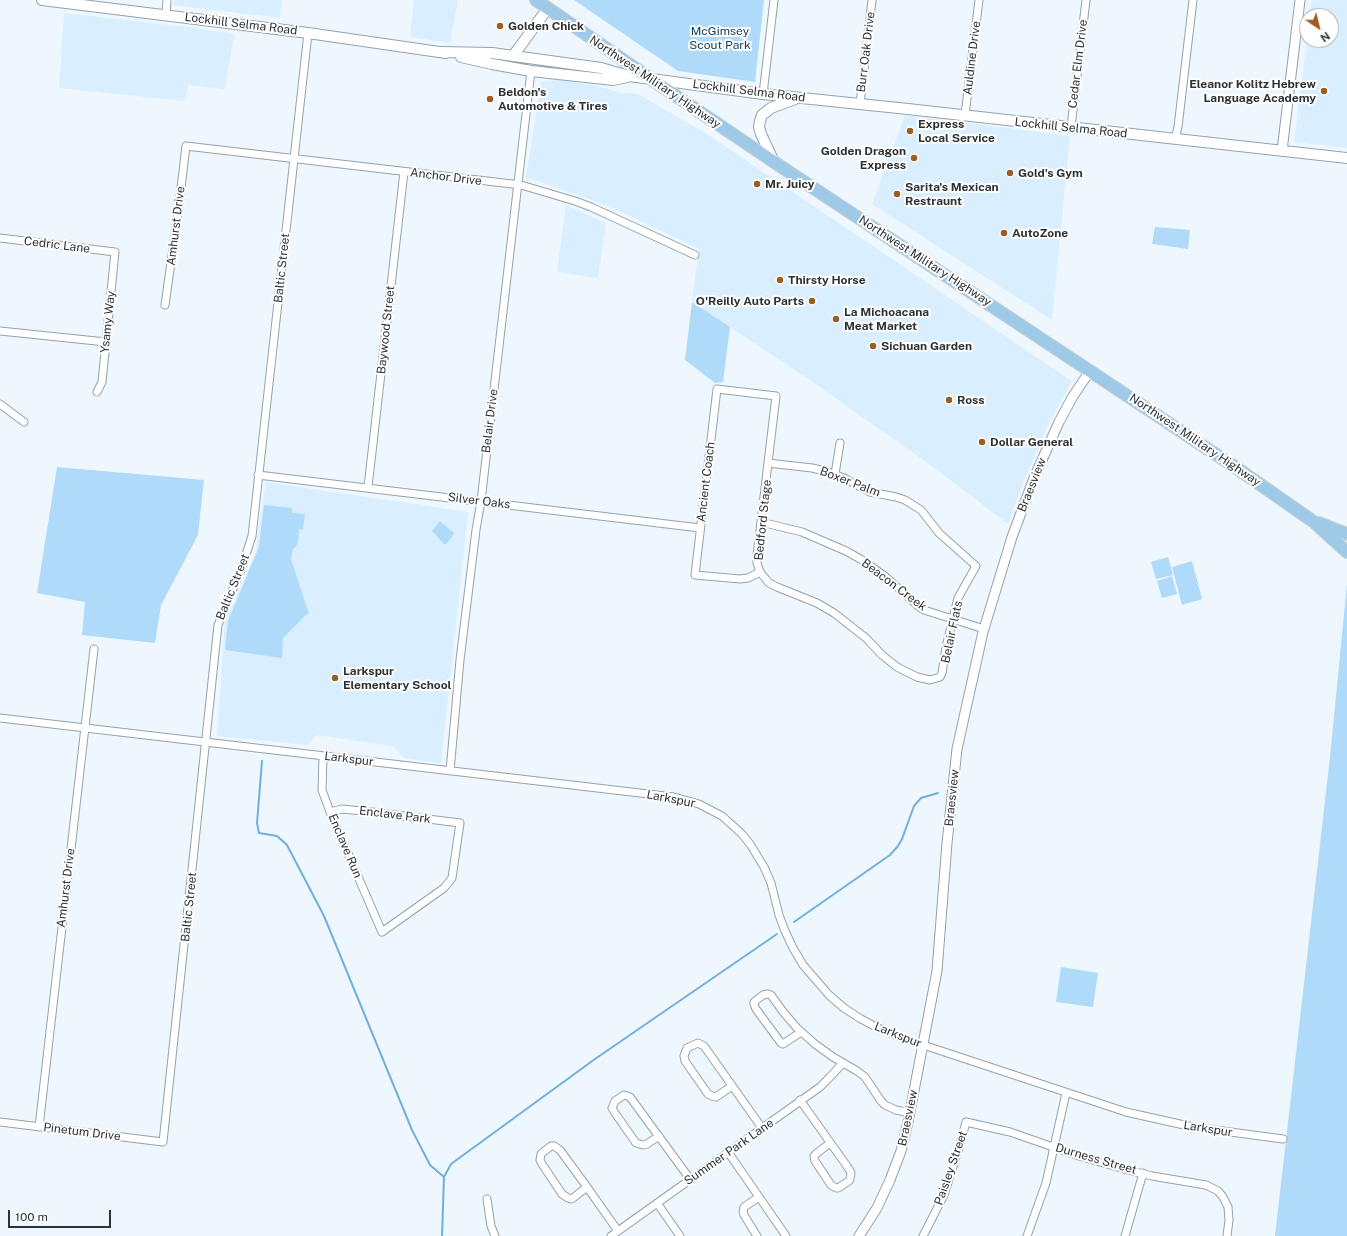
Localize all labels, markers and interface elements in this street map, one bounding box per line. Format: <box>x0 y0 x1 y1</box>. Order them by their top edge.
north arrow <box>1299 8 1339 48</box>
street label: Lockhill Selma Road <box>184 10 298 38</box>
street label: Burr Oak Drive <box>854 11 878 93</box>
place label: Golden Chick <box>508 19 584 33</box>
street label: Cedar Elm Drive <box>1065 19 1091 109</box>
street label: Auldine Drive <box>960 20 984 96</box>
marker: Golden Chick <box>495 21 505 31</box>
park label: McGimsey Scout Park <box>689 24 751 52</box>
text: N <box>1318 30 1332 44</box>
street label: Northwest Military Highway <box>587 33 723 131</box>
street label: Lockhill Selma Road <box>692 77 806 105</box>
place label: Eleanor Kolitz Hebrew Language Academy <box>1189 77 1316 105</box>
place label: Beldon's Automotive & Tires <box>498 85 608 113</box>
marker: Eleanor Kolitz Hebrew Language Academy <box>1319 86 1329 96</box>
marker: Beldon's Automotive & Tires <box>485 94 495 104</box>
street label: Lockhill Selma Road <box>1014 115 1128 141</box>
place label: Express Local Service <box>918 117 995 145</box>
marker: Express Local Service <box>905 126 915 136</box>
place label: Golden Dragon Express <box>821 144 906 172</box>
marker: Golden Dragon Express <box>909 153 919 163</box>
street label: Anchor Drive <box>409 165 483 189</box>
place label: Gold's Gym <box>1018 166 1083 180</box>
marker: Gold's Gym <box>1005 168 1015 178</box>
place label: Mr. Juicy <box>765 177 815 191</box>
marker: Mr. Juicy <box>752 179 762 189</box>
place label: Sarita's Mexican Restraunt <box>905 180 999 208</box>
street label: Amhurst Drive <box>164 186 188 266</box>
marker: Sarita's Mexican Restraunt <box>892 189 902 199</box>
street label: Northwest Military Highway <box>856 213 994 309</box>
place label: AutoZone <box>1012 226 1068 240</box>
marker: AutoZone <box>999 228 1009 238</box>
street label: Baltic Street <box>271 232 293 304</box>
street label: Cedric Lane <box>23 234 91 256</box>
place label: Thirsty Horse <box>788 273 866 287</box>
marker: Thirsty Horse <box>775 275 785 285</box>
street label: Baywood Street <box>374 285 398 375</box>
street label: Ysamy Way <box>98 290 118 354</box>
place label: O'Reilly Auto Parts <box>696 294 804 308</box>
marker: O'Reilly Auto Parts <box>807 296 817 306</box>
place label: La Michoacana Meat Market <box>844 305 929 333</box>
marker: La Michoacana Meat Market <box>831 314 841 324</box>
place label: Sichuan Garden <box>881 339 972 353</box>
marker: Sichuan Garden <box>868 341 878 351</box>
street label: Belair Drive <box>479 388 501 454</box>
street label: Northwest Military Highway <box>1127 391 1263 489</box>
place label: Ross <box>957 393 985 407</box>
marker: Ross <box>944 395 954 405</box>
place label: Dollar General <box>990 435 1073 449</box>
marker: Dollar General <box>977 437 987 447</box>
street label: Ancient Coach <box>694 441 718 523</box>
street label: Braesview <box>1015 456 1049 514</box>
street label: Boxer Palm <box>818 464 882 500</box>
street label: Bedford Stage <box>752 479 774 561</box>
street label: Silver Oaks <box>447 490 511 512</box>
street label: Baltic Street <box>213 552 253 622</box>
street label: Beacon Creek <box>859 556 929 614</box>
street label: Belair Flats <box>938 599 966 665</box>
place label: Larkspur Elementary School <box>343 664 452 692</box>
marker: Larkspur Elementary School <box>330 673 340 683</box>
street label: Larkspur <box>324 749 374 769</box>
street label: Braesview <box>942 769 962 827</box>
street label: Larkspur <box>645 787 697 811</box>
street label: Enclave Park <box>358 803 432 827</box>
street label: Enclave Run <box>325 812 365 880</box>
street label: Amhurst Drive <box>54 848 78 928</box>
street label: Baltic Street <box>178 871 200 943</box>
street label: Larkspur <box>872 1019 924 1051</box>
street label: Braesview <box>895 1089 921 1147</box>
street label: Summer Park Lane <box>682 1116 776 1188</box>
street label: Larkspur <box>1182 1118 1234 1140</box>
street label: Pinetum Drive <box>43 1120 121 1144</box>
street label: Paisley Street <box>932 1129 970 1207</box>
street label: Durness Street <box>1054 1141 1138 1177</box>
scale bar <box>10 1202 113 1228</box>
text: 100 m <box>15 1210 48 1224</box>

